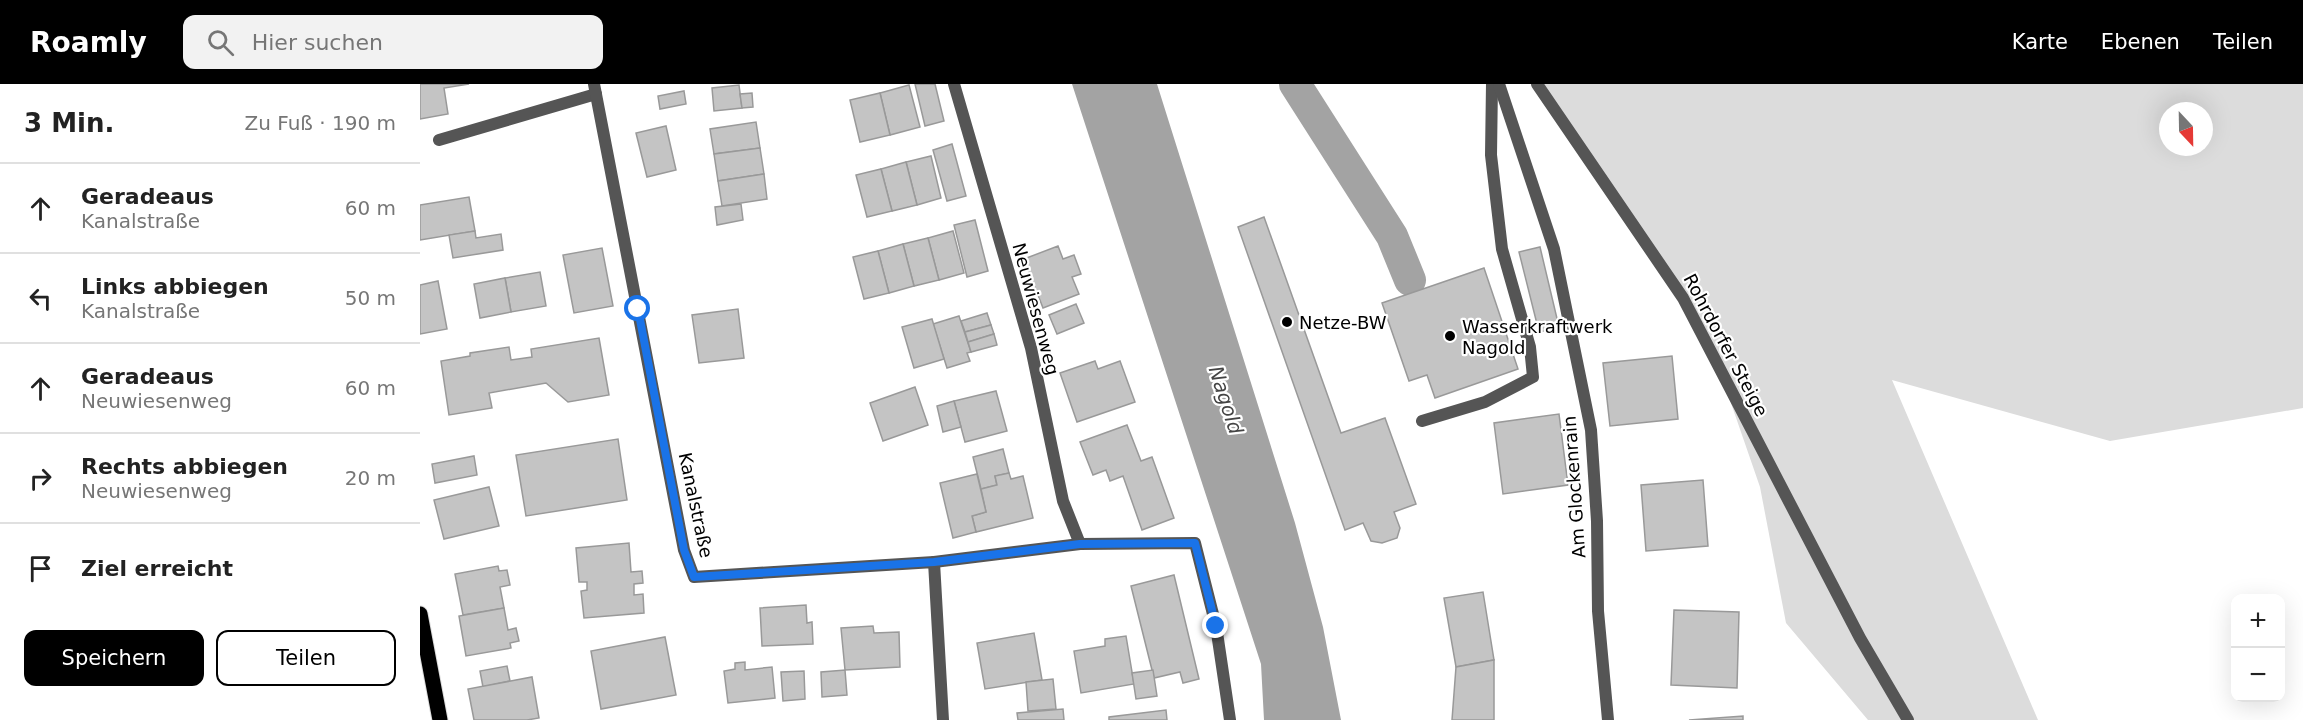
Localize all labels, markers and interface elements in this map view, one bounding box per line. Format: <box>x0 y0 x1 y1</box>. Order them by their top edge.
search box <box>183 15 603 69</box>
text: Roamly <box>30 26 147 59</box>
icon: search <box>204 26 237 59</box>
text: Hier suchen <box>252 30 383 55</box>
text: Karte <box>2012 30 2068 54</box>
text: Ebenen <box>2101 30 2180 54</box>
text: Teilen <box>2213 30 2273 54</box>
north arrow <box>2159 102 2213 156</box>
text: 3 Min. <box>24 108 114 138</box>
text: Zu Fuß · 190 m <box>244 111 396 135</box>
text: Geradeaus <box>81 184 214 209</box>
icon: ahead <box>24 192 57 225</box>
text: 60 m <box>345 196 396 220</box>
text: Kanalstraße <box>81 209 200 233</box>
street label: Neuwiesenweg <box>1008 241 1064 377</box>
street label: Rohrdorfer Steige <box>1679 270 1773 420</box>
text: Links abbiegen <box>81 274 269 299</box>
icon: left <box>24 282 57 315</box>
text: 50 m <box>345 286 396 310</box>
route start <box>624 295 650 321</box>
text: Kanalstraße <box>81 299 200 323</box>
place label: Netze-BW <box>1299 312 1387 333</box>
marker: Netze-BW <box>1280 315 1294 329</box>
place label: Wasserkraftwerk Nagold <box>1462 316 1613 358</box>
marker: Wasserkraftwerk Nagold <box>1443 329 1457 343</box>
water label: Nagold <box>1204 363 1248 437</box>
text: Geradeaus <box>81 364 214 389</box>
icon: ahead <box>24 372 57 405</box>
text: 60 m <box>345 376 396 400</box>
text: Neuwiesenweg <box>81 389 232 413</box>
street label: Am Glockenrain <box>1559 415 1589 559</box>
street label: Kanalstraße <box>675 450 717 560</box>
text: Rechts abbiegen <box>81 454 288 479</box>
icon: right <box>24 462 57 495</box>
text: 20 m <box>345 466 396 490</box>
text: Neuwiesenweg <box>81 479 232 503</box>
icon: arrive <box>24 552 57 585</box>
text: Ziel erreicht <box>81 556 233 581</box>
map controls <box>2231 594 2285 702</box>
button: + <box>2231 594 2285 648</box>
route end <box>1202 612 1228 638</box>
button: Speichern <box>24 630 204 686</box>
button: Teilen <box>216 630 396 686</box>
button: − <box>2231 648 2285 702</box>

